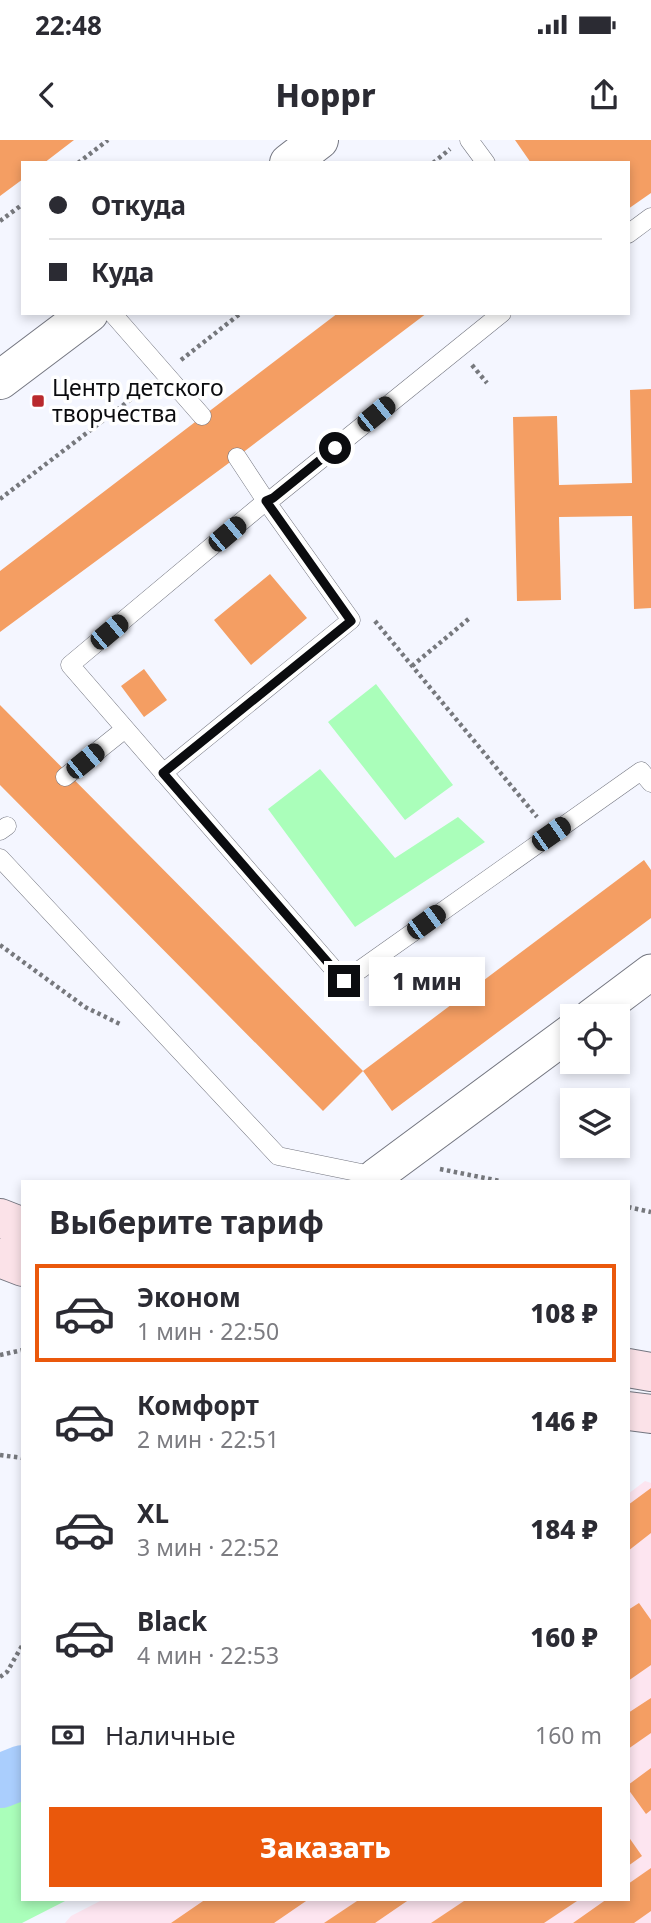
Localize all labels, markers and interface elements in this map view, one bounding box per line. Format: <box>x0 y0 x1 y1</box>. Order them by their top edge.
text: 22:48 <box>35 7 102 43</box>
text: Hoppr <box>275 73 376 116</box>
icon: back <box>28 76 66 114</box>
icon: share <box>585 76 623 114</box>
text: Откуда <box>91 187 186 223</box>
text: Куда <box>91 254 154 290</box>
place label: Центр детского творчества <box>52 371 224 429</box>
marker: Центр детского творчества <box>30 393 46 409</box>
car <box>354 393 399 435</box>
route start <box>319 432 351 464</box>
car <box>205 512 250 556</box>
car <box>87 610 132 654</box>
car <box>63 740 108 782</box>
car <box>528 813 575 855</box>
car <box>403 901 450 943</box>
callout: 1 мин <box>368 956 484 1006</box>
route end <box>328 965 360 997</box>
text: 1 мин <box>392 965 462 997</box>
map controls <box>560 1004 630 1158</box>
button: locate <box>560 1004 630 1074</box>
button: layers <box>560 1088 630 1158</box>
text: Выберите тариф <box>49 1200 324 1243</box>
text: Эконом <box>137 1279 241 1315</box>
icon: car <box>53 1282 116 1345</box>
text: 108 ₽ <box>530 1295 598 1331</box>
text: 1 мин · 22:50 <box>137 1315 279 1347</box>
text: Комфорт <box>137 1387 259 1423</box>
icon: car <box>53 1390 116 1453</box>
text: 146 ₽ <box>530 1403 598 1439</box>
text: 2 мин · 22:51 <box>137 1423 279 1455</box>
text: XL <box>137 1495 169 1531</box>
icon: car <box>53 1498 116 1561</box>
text: 184 ₽ <box>530 1511 598 1547</box>
text: 3 мин · 22:52 <box>137 1531 279 1563</box>
text: Black <box>137 1603 207 1639</box>
icon: car <box>53 1606 116 1669</box>
text: 160 ₽ <box>530 1619 598 1655</box>
text: 4 мин · 22:53 <box>137 1639 279 1671</box>
icon: cash <box>49 1716 87 1754</box>
text: Наличные <box>105 1717 236 1753</box>
text: 160 m <box>535 1719 602 1751</box>
button: Заказать <box>49 1807 602 1887</box>

